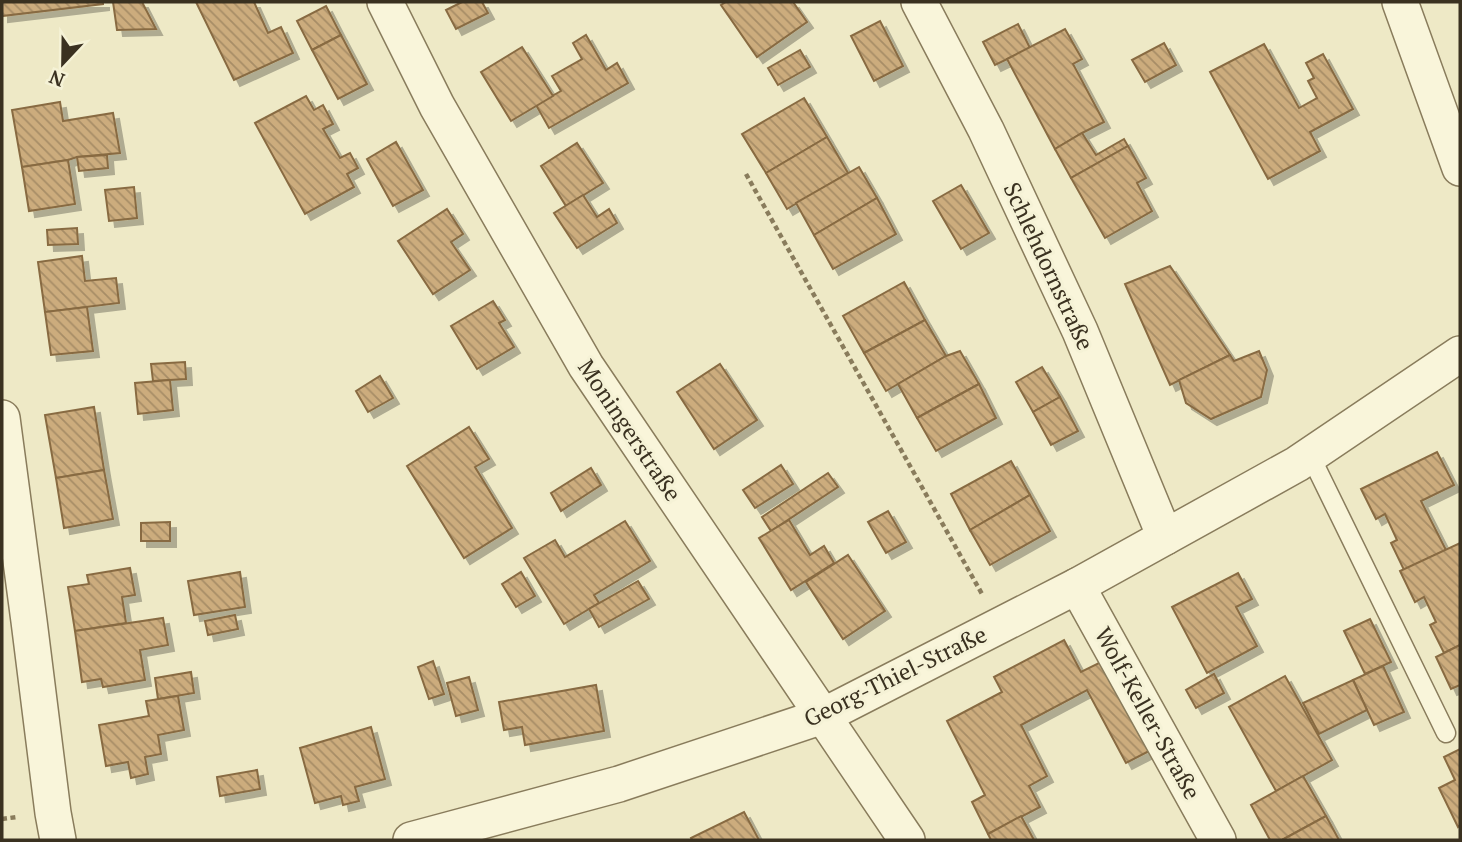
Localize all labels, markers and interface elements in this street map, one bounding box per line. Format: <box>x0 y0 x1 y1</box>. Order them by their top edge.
north arrow <box>28 28 98 98</box>
text: N <box>45 65 68 94</box>
street label: Schlehdornstraße <box>997 177 1101 355</box>
street label: Moningerstraße <box>571 353 689 507</box>
street label: Georg-Thiel-Straße <box>798 618 992 734</box>
street label: Wolf-Keller-Straße <box>1088 621 1208 805</box>

